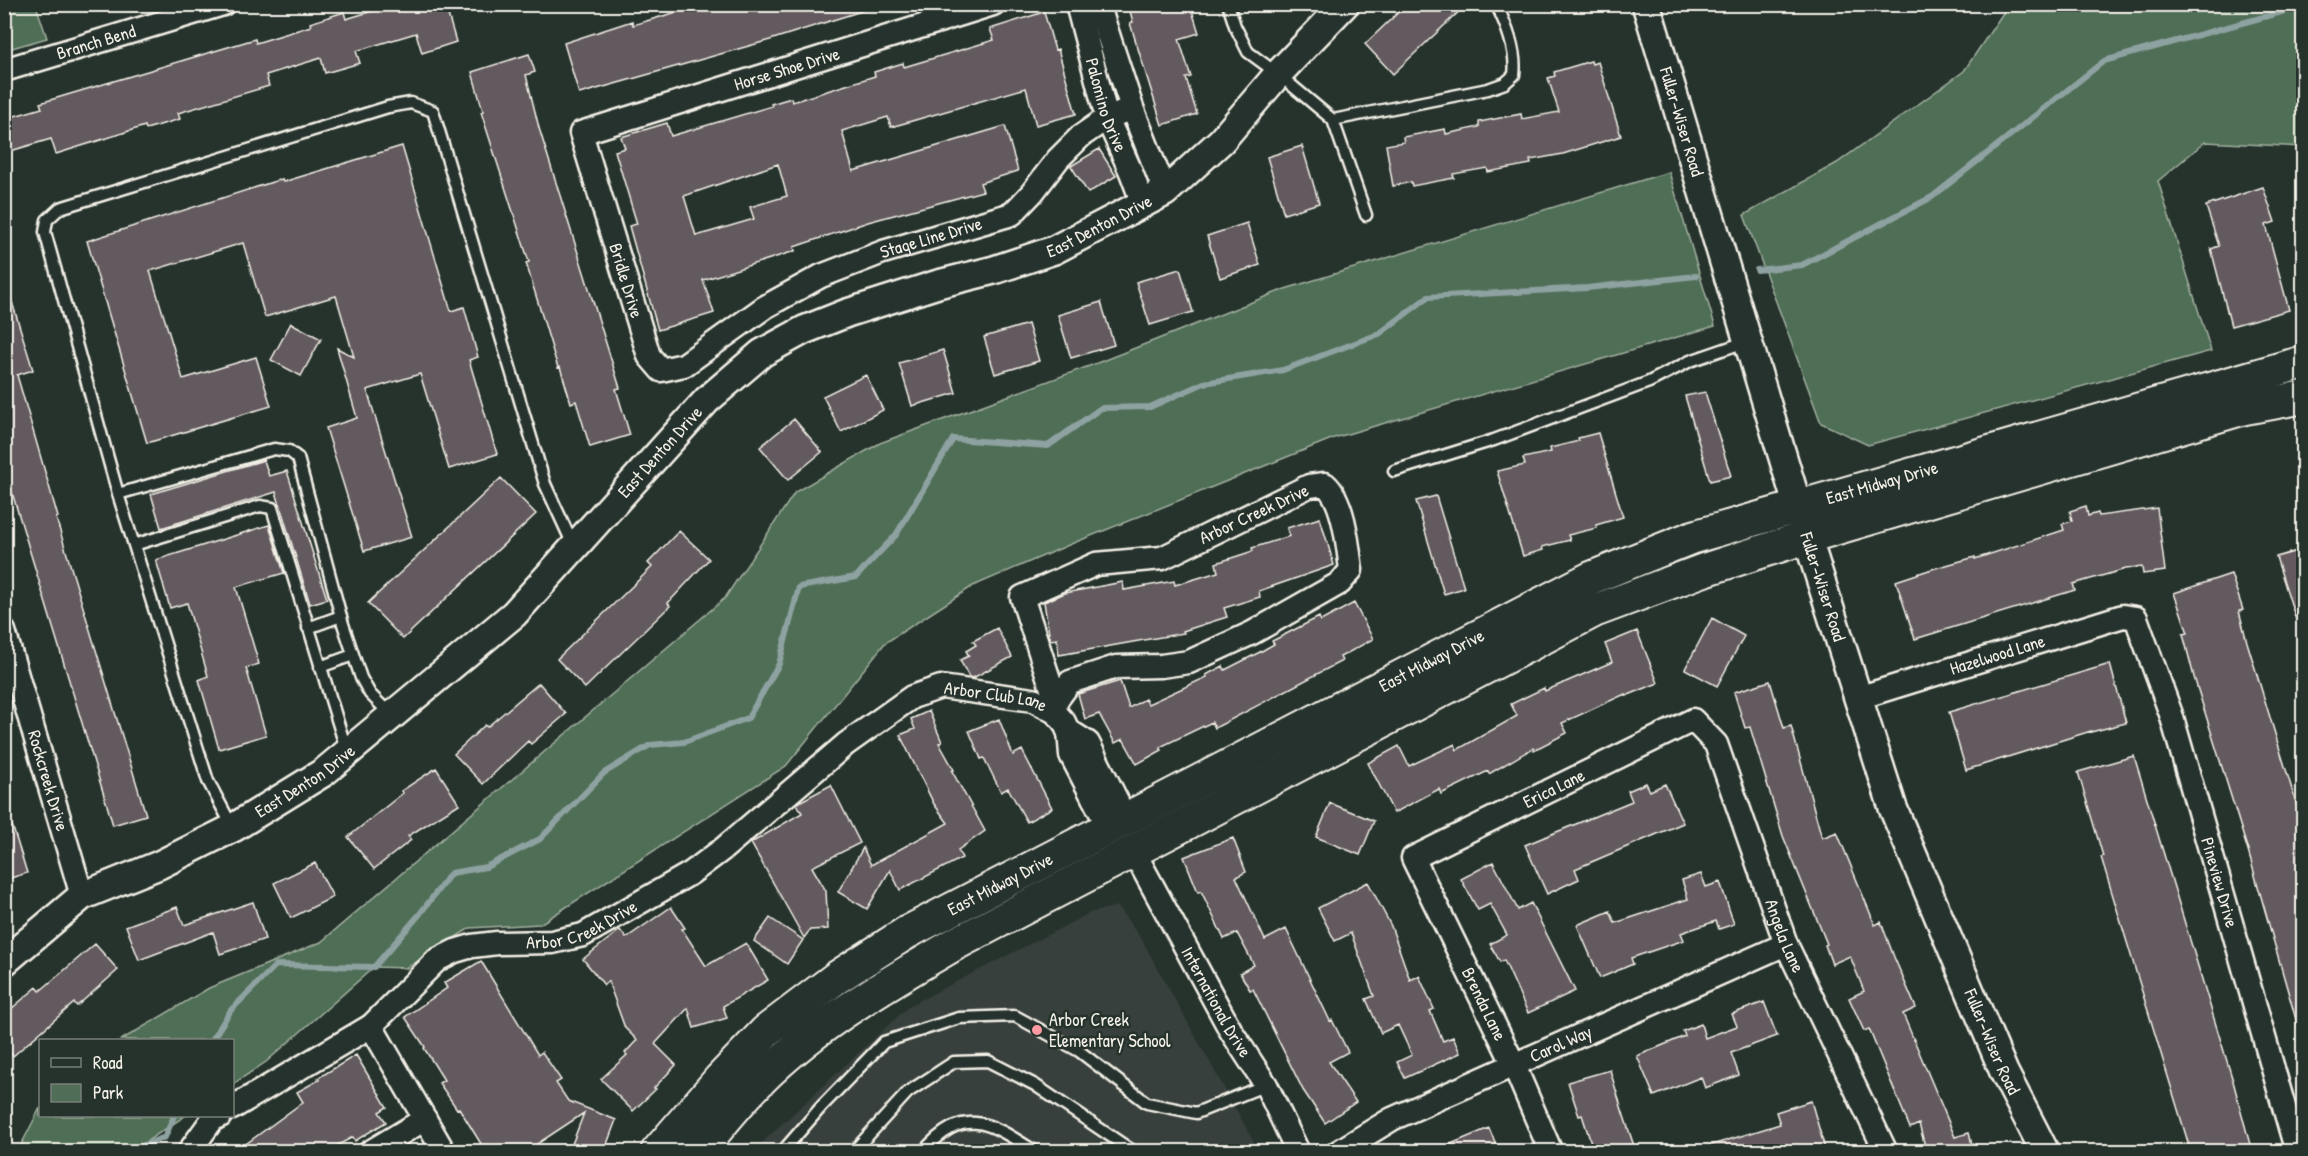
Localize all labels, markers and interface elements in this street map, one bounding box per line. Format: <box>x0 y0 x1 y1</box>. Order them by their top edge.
street label: Branch Bend <box>53 18 138 66</box>
street label: Horse Shoe Drive <box>731 41 843 96</box>
street label: Palomino Drive <box>1080 55 1133 156</box>
street label: Fuller-Wiser Road <box>1653 63 1710 179</box>
street label: East Denton Drive <box>1043 188 1156 264</box>
street label: Stage Line Drive <box>877 211 985 264</box>
street label: Bridle Drive <box>603 240 650 321</box>
street label: East Denton Drive <box>612 400 708 503</box>
street label: East Midway Drive <box>1823 455 1941 510</box>
street label: Arbor Creek Drive <box>1195 477 1313 550</box>
street label: Fuller-Wiser Road <box>1794 528 1852 644</box>
street label: East Midway Drive <box>1375 623 1488 698</box>
street label: Hazelwood Lane <box>1947 628 2048 681</box>
street label: Arbor Club Lane <box>943 675 1052 718</box>
street label: Rockcreek Drive <box>22 727 75 834</box>
street label: East Denton Drive <box>250 738 360 823</box>
street label: Erica Lane <box>1519 762 1589 814</box>
street label: Pineview Drive <box>2195 834 2245 930</box>
street label: East Midway Drive <box>943 846 1057 921</box>
street label: Arbor Creek Drive <box>526 894 641 954</box>
street label: Angela Lane <box>1759 896 1811 977</box>
street label: International Drive <box>1176 942 1258 1062</box>
street label: Brenda Lane <box>1456 963 1513 1045</box>
street label: Fuller-Wiser Road <box>1958 984 2027 1099</box>
place label: Arbor Creek Elementary School <box>1049 1007 1171 1053</box>
street label: Carol Way <box>1525 1019 1596 1068</box>
marker: Arbor Creek Elementary School <box>1030 1023 1044 1037</box>
legend <box>39 1039 234 1117</box>
text: Road <box>93 1050 123 1075</box>
text: Park <box>93 1080 124 1105</box>

